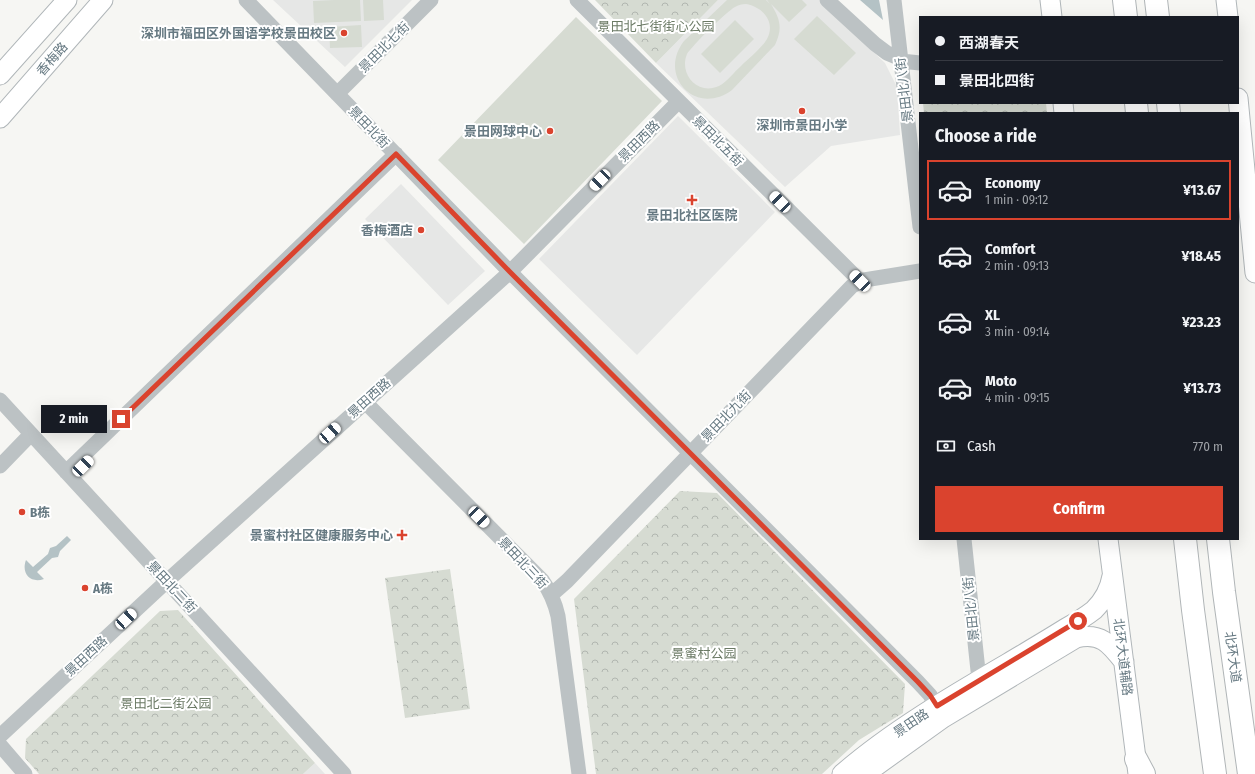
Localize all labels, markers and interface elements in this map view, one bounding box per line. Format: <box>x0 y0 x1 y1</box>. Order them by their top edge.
street label: 景田北七街 <box>356 19 412 75</box>
park label: 景田北七街街心公园 <box>597 19 715 34</box>
place label: 深圳市福田区外国语学校景田校区 <box>141 26 336 41</box>
marker: 深圳市福田区外国语学校景田校区 <box>339 28 349 38</box>
text: 西湖春天 <box>959 34 1019 52</box>
street label: 香梅路 <box>34 39 70 79</box>
street label: 景田北八街 <box>893 57 915 123</box>
text: 景田北四街 <box>959 72 1034 90</box>
street label: 景田北街 <box>346 103 392 151</box>
marker: 深圳市景田小学 <box>797 106 807 116</box>
street label: 景田北五街 <box>690 113 746 169</box>
street label: 景田西路 <box>615 117 663 165</box>
place label: 深圳市景田小学 <box>756 118 848 133</box>
place label: 景田网球中心 <box>464 124 542 139</box>
text: Choose a ride <box>935 125 1037 147</box>
marker: 景田网球中心 <box>545 126 555 136</box>
car <box>587 167 613 193</box>
icon: car <box>937 172 973 208</box>
text: Economy <box>985 174 1040 192</box>
text: ¥13.67 <box>1183 181 1221 199</box>
car <box>767 189 793 215</box>
text: 1 min · 09:12 <box>985 192 1048 207</box>
marker: 景田北社区医院 <box>686 194 698 206</box>
place label: 景田北社区医院 <box>646 208 738 223</box>
place label: 香梅酒店 <box>361 223 413 238</box>
marker: 香梅酒店 <box>416 225 426 235</box>
icon: car <box>937 238 973 274</box>
text: Comfort <box>985 240 1036 258</box>
text: ¥18.45 <box>1181 247 1221 265</box>
text: 2 min · 09:13 <box>985 258 1049 273</box>
car <box>847 268 873 294</box>
icon: car <box>937 304 973 340</box>
text: XL <box>985 306 1000 324</box>
text: ¥23.23 <box>1182 313 1221 331</box>
text: 3 min · 09:14 <box>985 324 1049 339</box>
icon: car <box>937 370 973 406</box>
text: Moto <box>985 372 1017 390</box>
street label: 景田西路 <box>345 375 393 421</box>
text: ¥13.73 <box>1183 379 1221 397</box>
street label: 景田北九街 <box>698 387 754 445</box>
text: 4 min · 09:15 <box>985 390 1050 405</box>
callout: 2 min <box>41 405 107 433</box>
route end <box>112 410 130 428</box>
text: 2 min <box>60 411 88 426</box>
car <box>317 421 343 445</box>
icon: cash <box>935 435 957 457</box>
text: Cash <box>967 437 996 455</box>
text: 770 m <box>1193 439 1223 454</box>
car <box>70 453 96 479</box>
button: Confirm <box>935 486 1223 532</box>
car <box>466 504 492 530</box>
place label: B栋 <box>30 505 50 520</box>
marker: B栋 <box>17 507 27 517</box>
place label: 景蜜村社区健康服务中心 <box>250 528 393 543</box>
marker: 景蜜村社区健康服务中心 <box>396 529 408 541</box>
street label: 景田北三街 <box>495 534 551 592</box>
street label: 景田北二街 <box>144 558 200 616</box>
street label: 景田北八街 <box>960 576 982 642</box>
place label: A栋 <box>92 581 113 596</box>
marker: A栋 <box>80 583 90 593</box>
car <box>113 606 139 632</box>
route start <box>1069 612 1087 630</box>
street label: 北环大道辅路 <box>1111 617 1135 697</box>
street label: 北环大道 <box>1222 630 1244 684</box>
street label: 景田西路 <box>62 633 110 679</box>
park label: 景蜜村公园 <box>671 646 737 661</box>
park label: 景田北二街公园 <box>120 696 212 711</box>
street label: 景田路 <box>891 706 931 740</box>

